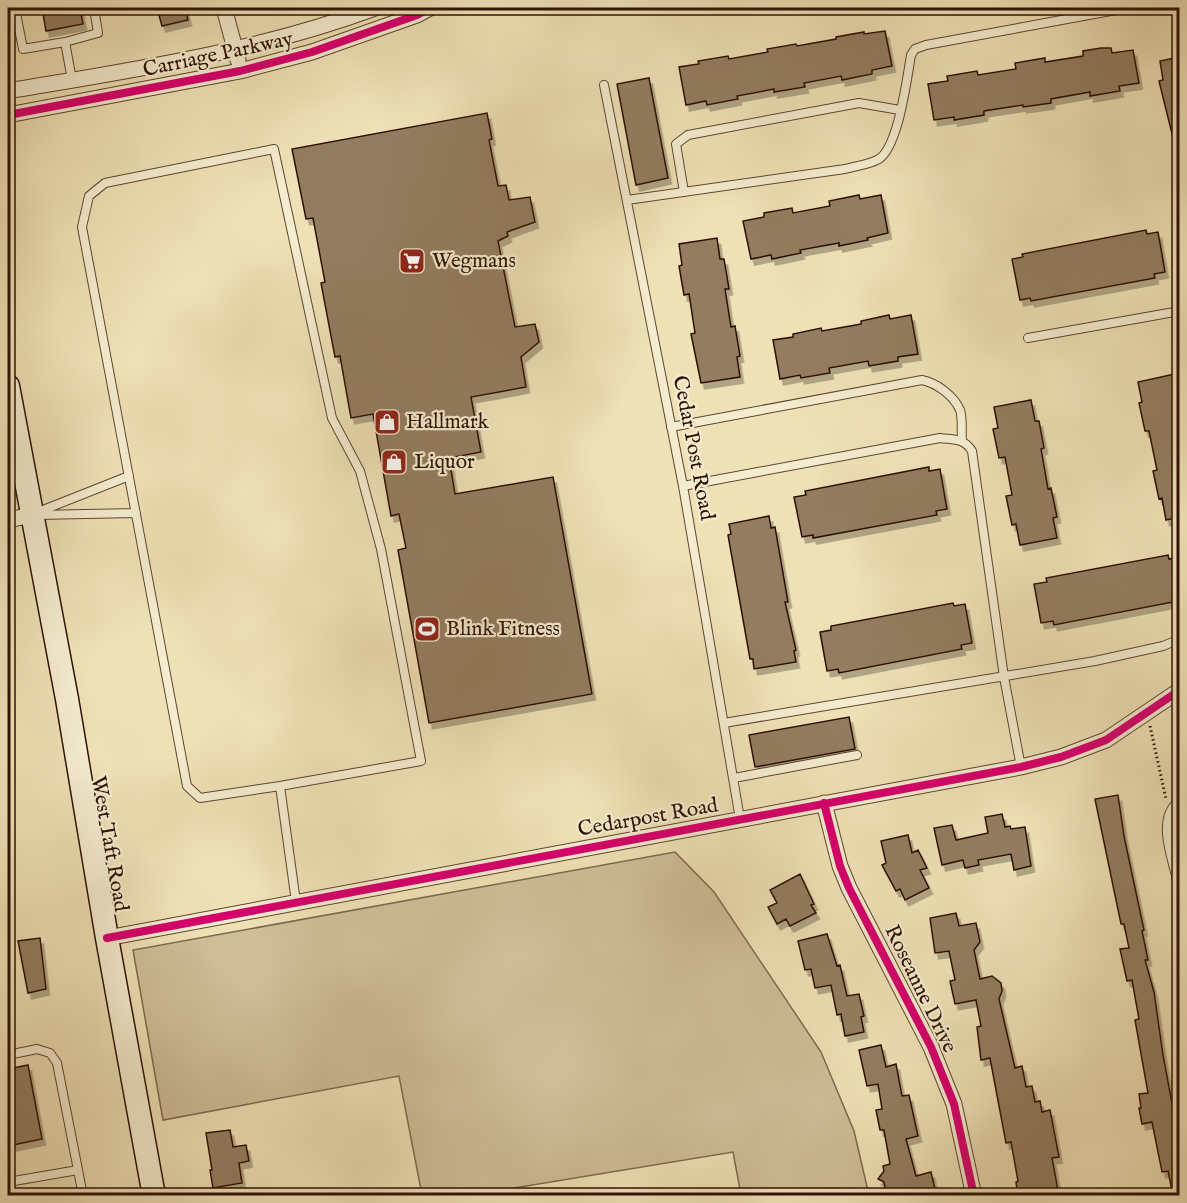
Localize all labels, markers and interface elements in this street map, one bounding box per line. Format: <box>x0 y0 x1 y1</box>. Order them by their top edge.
street label: Carriage Parkway <box>141 26 296 84</box>
supermarket icon: Wegmans <box>397 246 427 276</box>
place label: Wegmans <box>432 248 516 275</box>
street label: Cedar Post Road <box>666 373 720 523</box>
shop icon: Hallmark <box>372 407 402 437</box>
place label: Hallmark <box>406 409 490 436</box>
shop icon: Liquor <box>379 447 409 477</box>
place label: Liquor <box>414 449 475 476</box>
sports icon: Blink Fitness <box>412 614 442 644</box>
place label: Blink Fitness <box>446 616 560 643</box>
street label: West Taft Road <box>84 774 134 915</box>
street label: Cedarpost Road <box>576 792 721 844</box>
street label: Roseanne Drive <box>877 921 963 1058</box>

